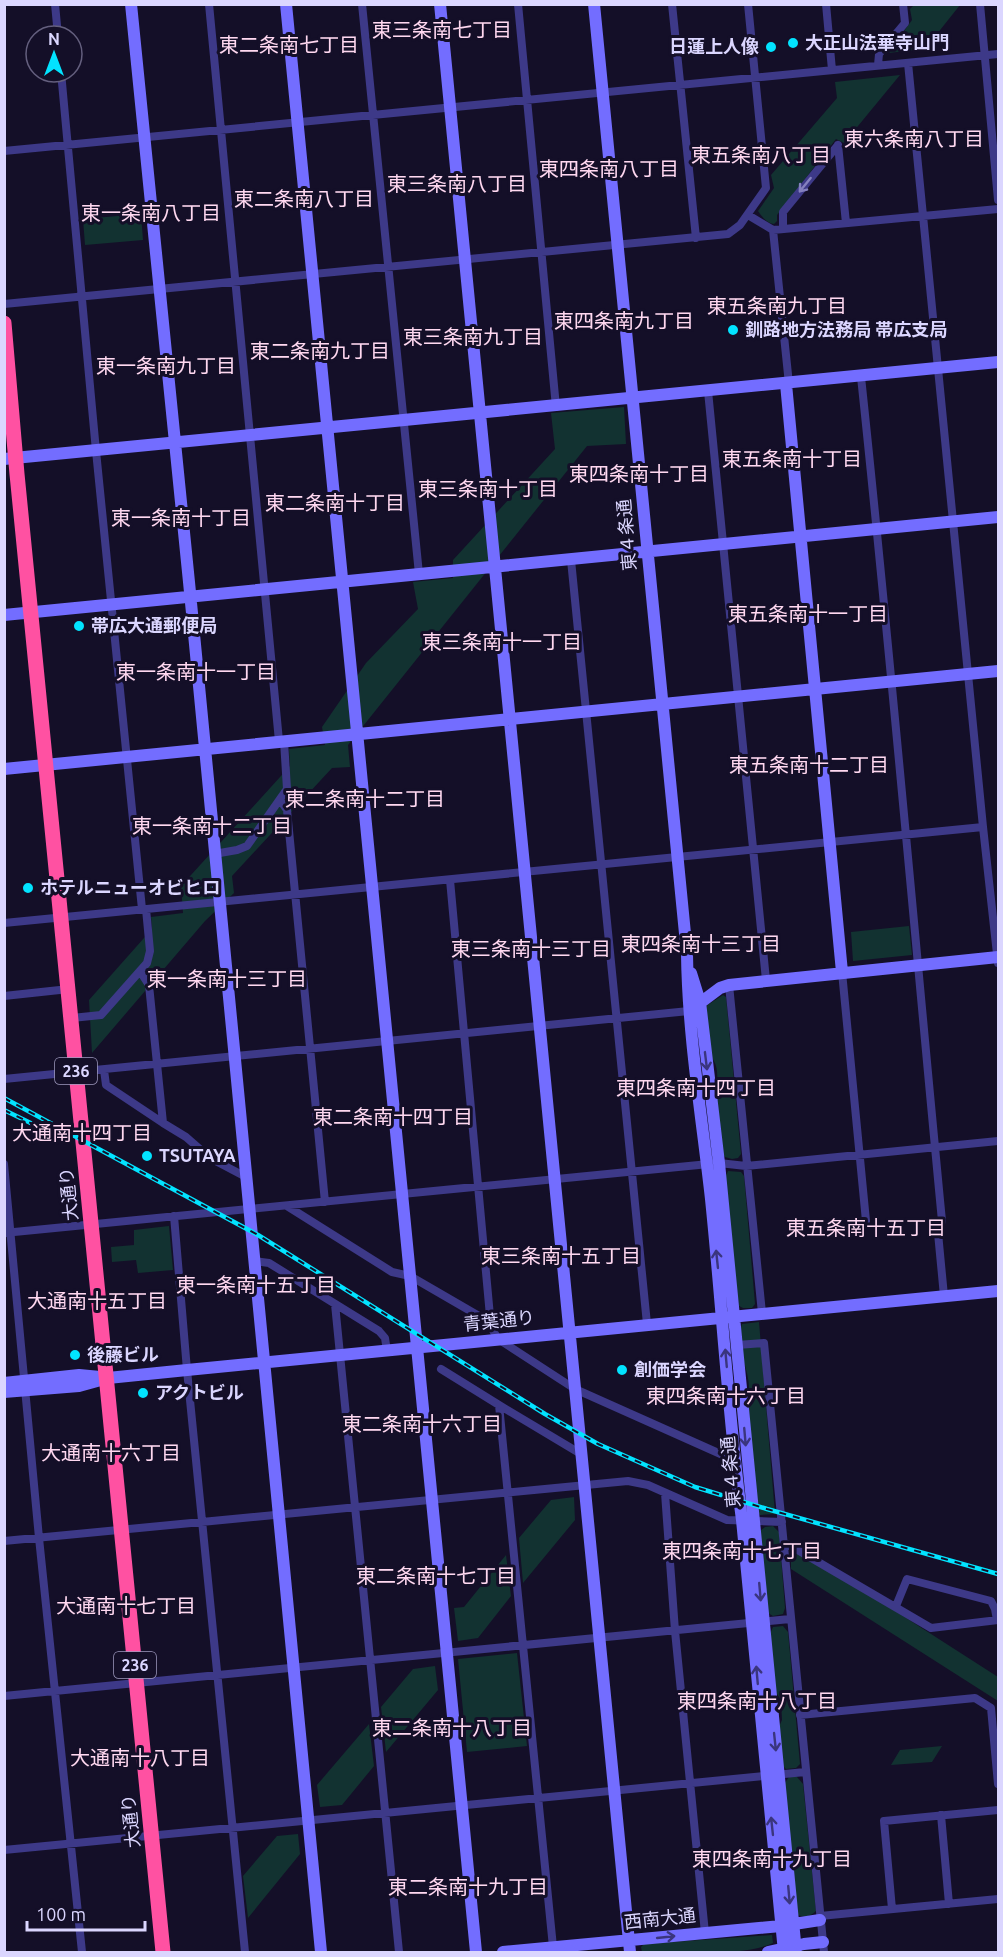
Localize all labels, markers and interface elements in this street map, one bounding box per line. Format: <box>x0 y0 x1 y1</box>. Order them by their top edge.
district label: 東三条南七丁目 <box>372 18 512 41</box>
north arrow <box>24 24 84 84</box>
text: N <box>48 30 60 48</box>
place label: 大正山法華寺山門 <box>805 32 949 52</box>
district label: 東二条南七丁目 <box>219 33 359 56</box>
place label: 日蓮上人像 <box>669 36 759 56</box>
marker: 大正山法華寺山門 <box>786 36 800 50</box>
marker: 日蓮上人像 <box>764 40 778 54</box>
district label: 東六条南八丁目 <box>844 127 984 150</box>
district label: 東五条南八丁目 <box>691 143 831 166</box>
district label: 東四条南八丁目 <box>539 157 679 180</box>
district label: 東三条南八丁目 <box>387 172 527 195</box>
one-way arrow <box>799 177 812 193</box>
district label: 東二条南八丁目 <box>234 187 374 210</box>
district label: 東一条南八丁目 <box>81 201 221 224</box>
district label: 東五条南九丁目 <box>707 294 847 317</box>
district label: 東四条南九丁目 <box>554 309 694 332</box>
place label: 釧路地方法務局 帯広支局 <box>745 319 947 339</box>
marker: 釧路地方法務局 帯広支局 <box>726 323 740 337</box>
district label: 東三条南九丁目 <box>403 325 543 348</box>
district label: 東二条南九丁目 <box>250 339 390 362</box>
district label: 東一条南九丁目 <box>96 354 236 377</box>
district label: 東五条南十丁目 <box>722 447 862 470</box>
district label: 東四条南十丁目 <box>569 462 709 485</box>
district label: 東三条南十丁目 <box>418 477 558 500</box>
district label: 東二条南十丁目 <box>265 491 405 514</box>
street label: 東４条通 <box>613 498 639 572</box>
district label: 東一条南十丁目 <box>111 506 251 529</box>
district label: 東五条南十一丁目 <box>728 602 888 625</box>
place label: 帯広大通郵便局 <box>91 615 217 635</box>
marker: 帯広大通郵便局 <box>72 619 86 633</box>
district label: 東三条南十一丁目 <box>422 630 582 653</box>
district label: 東一条南十一丁目 <box>116 660 276 683</box>
district label: 東五条南十二丁目 <box>729 753 889 776</box>
district label: 東二条南十二丁目 <box>285 787 445 810</box>
district label: 東一条南十二丁目 <box>132 814 292 837</box>
place label: ホテルニューオビヒロ <box>40 877 220 897</box>
marker: ホテルニューオビヒロ <box>21 881 35 895</box>
district label: 東四条南十三丁目 <box>621 932 781 955</box>
district label: 東三条南十三丁目 <box>451 937 611 960</box>
district label: 東一条南十三丁目 <box>147 967 307 990</box>
one-way arrow <box>701 1050 712 1070</box>
road number: 236 <box>55 1058 97 1084</box>
district label: 東四条南十四丁目 <box>616 1076 776 1099</box>
district label: 東二条南十四丁目 <box>313 1105 473 1128</box>
district label: 大通南十四丁目 <box>12 1121 152 1144</box>
place label: TSUTAYA <box>159 1145 236 1165</box>
marker: TSUTAYA <box>140 1149 154 1163</box>
street label: 大通り <box>55 1166 81 1222</box>
district label: 東五条南十五丁目 <box>786 1216 946 1239</box>
district label: 東三条南十五丁目 <box>481 1244 641 1267</box>
one-way arrow <box>711 1250 722 1269</box>
district label: 東一条南十五丁目 <box>176 1273 336 1296</box>
district label: 大通南十五丁目 <box>27 1289 167 1312</box>
street label: 青葉通り <box>462 1306 536 1334</box>
place label: 後藤ビル <box>87 1344 159 1364</box>
marker: 後藤ビル <box>68 1348 82 1362</box>
one-way arrow <box>720 1348 731 1368</box>
place label: 創価学会 <box>634 1359 706 1379</box>
marker: 創価学会 <box>615 1363 629 1377</box>
place label: アクトビル <box>155 1382 244 1402</box>
district label: 東四条南十六丁目 <box>646 1384 806 1407</box>
marker: アクトビル <box>136 1386 150 1400</box>
district label: 東二条南十六丁目 <box>342 1412 502 1435</box>
one-way arrow <box>740 1426 751 1446</box>
street label: 東４条通 <box>717 1435 743 1509</box>
district label: 大通南十六丁目 <box>41 1441 181 1464</box>
district label: 東四条南十七丁目 <box>662 1539 822 1562</box>
district label: 東二条南十七丁目 <box>356 1564 516 1587</box>
one-way arrow <box>755 1581 766 1601</box>
district label: 大通南十七丁目 <box>56 1594 196 1617</box>
road number: 236 <box>114 1652 156 1678</box>
one-way arrow <box>751 1666 762 1685</box>
district label: 東四条南十八丁目 <box>677 1689 837 1712</box>
district label: 東二条南十八丁目 <box>372 1716 532 1739</box>
one-way arrow <box>770 1732 781 1752</box>
district label: 大通南十八丁目 <box>70 1746 210 1769</box>
street label: 大通り <box>117 1793 143 1849</box>
one-way arrow <box>766 1817 777 1837</box>
district label: 東四条南十九丁目 <box>692 1847 852 1870</box>
district label: 東二条南十九丁目 <box>388 1875 548 1898</box>
one-way arrow <box>784 1885 795 1905</box>
scale bar <box>27 1894 146 1932</box>
text: 100 m <box>36 1904 86 1924</box>
street label: 西南大通 <box>623 1904 697 1932</box>
one-way arrow <box>655 1931 675 1942</box>

